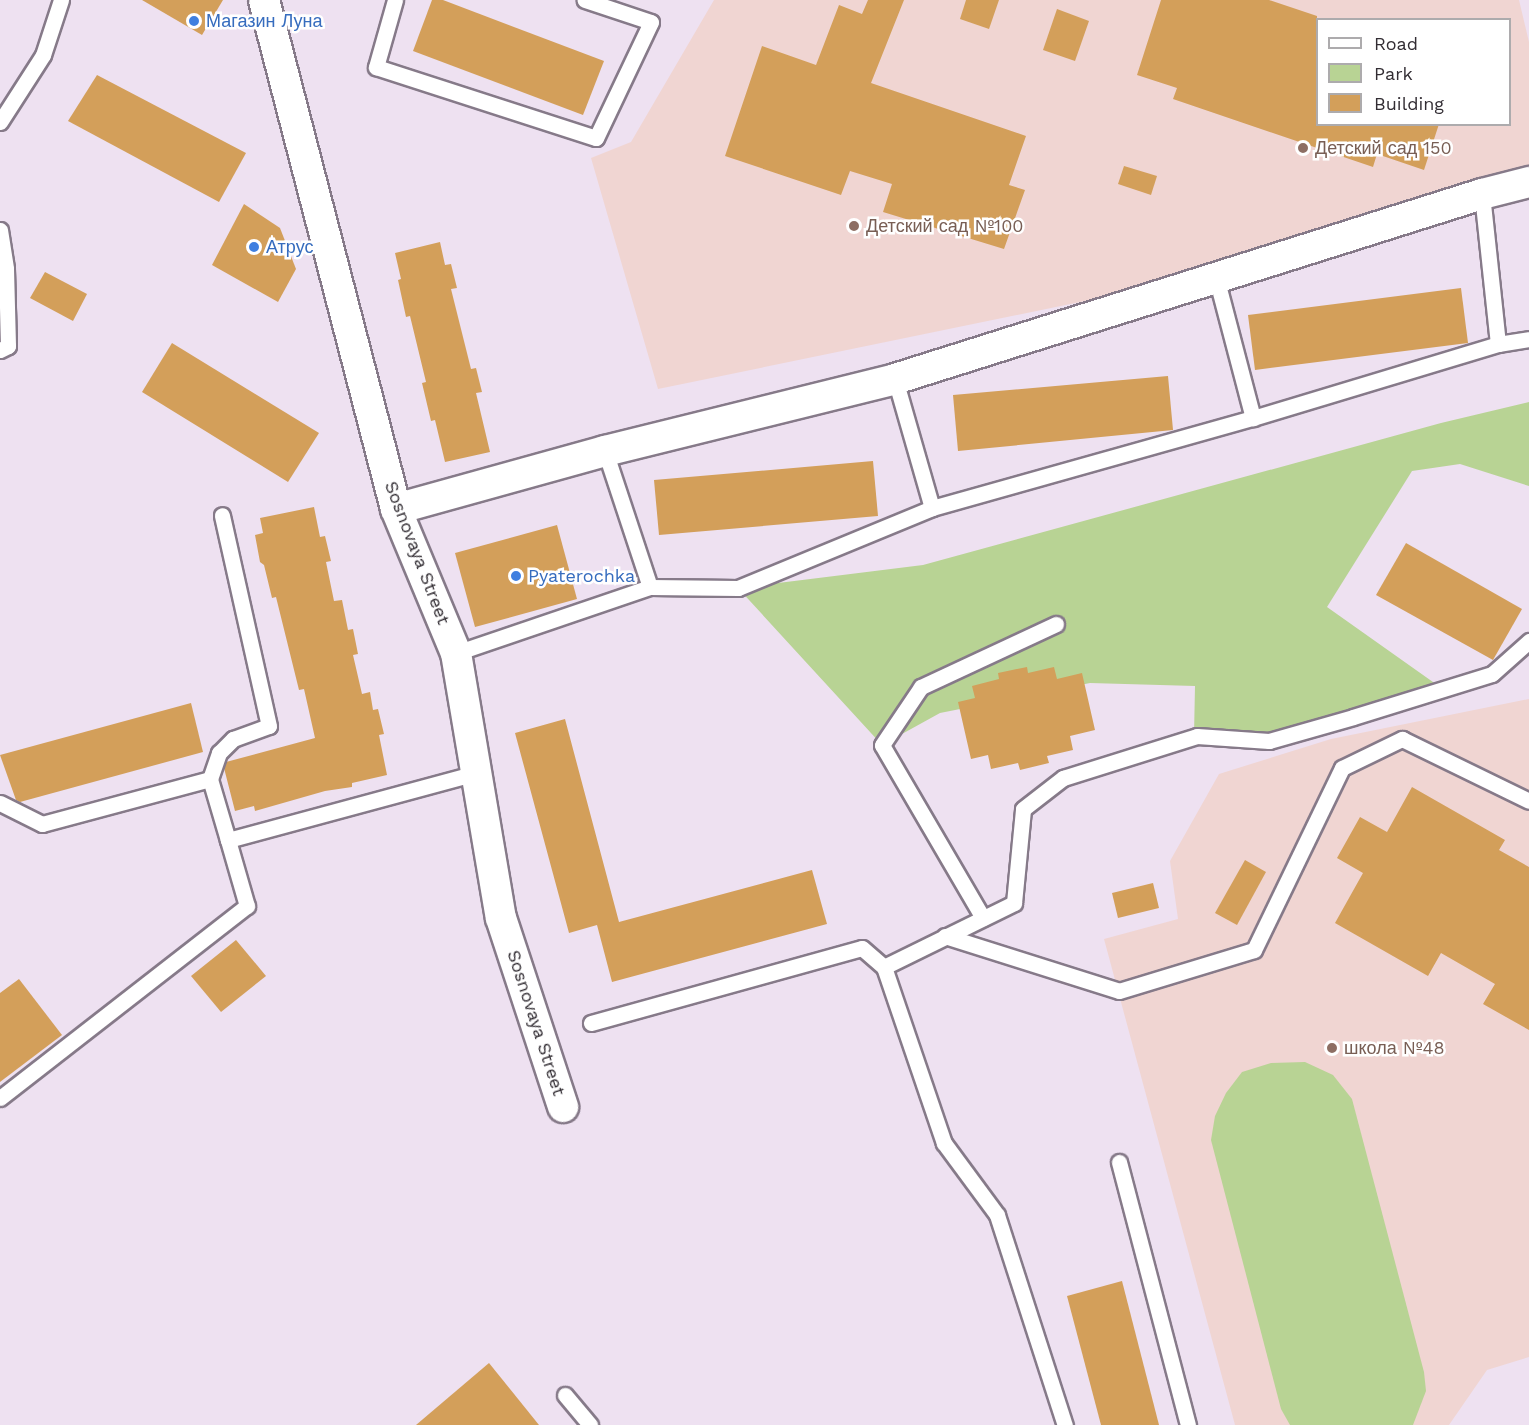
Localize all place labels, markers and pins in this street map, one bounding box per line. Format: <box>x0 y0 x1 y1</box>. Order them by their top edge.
place label: Магазин Луна <box>206 10 323 32</box>
marker: Магазин Луна <box>187 14 201 28</box>
place label: Детский сад 150 <box>1315 137 1452 159</box>
marker: Детский сад 150 <box>1296 141 1310 155</box>
place label: Детский сад №100 <box>866 215 1024 237</box>
marker: Детский сад №100 <box>847 219 861 233</box>
place label: Атрус <box>266 236 313 258</box>
marker: Атрус <box>247 240 261 254</box>
place label: Pyaterochka <box>528 565 635 587</box>
marker: Pyaterochka <box>509 569 523 583</box>
place label: школа №48 <box>1344 1037 1445 1059</box>
marker: школа №48 <box>1325 1041 1339 1055</box>

